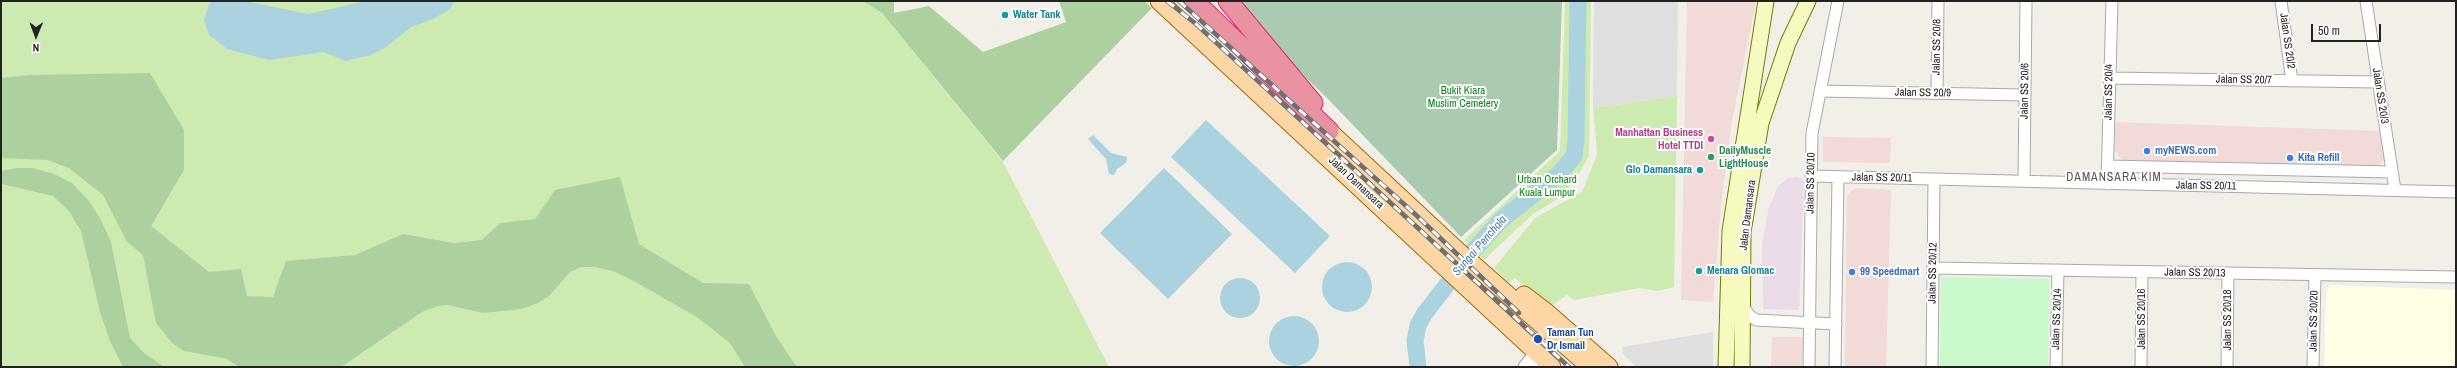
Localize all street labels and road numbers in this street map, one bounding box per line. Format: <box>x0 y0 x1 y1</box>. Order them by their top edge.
street label: Jalan SS 20/2 <box>2277 12 2297 70</box>
street label: Jalan SS 20/8 <box>1930 19 1944 75</box>
street label: Jalan SS 20/6 <box>2018 63 2032 119</box>
street label: Jalan SS 20/4 <box>2102 64 2116 120</box>
street label: Jalan SS 20/3 <box>2369 67 2391 125</box>
street label: Jalan SS 20/7 <box>2216 73 2272 87</box>
street label: Jalan SS 20/9 <box>1895 86 1951 100</box>
street label: Jalan SS 20/10 <box>1804 152 1818 214</box>
street label: Jalan Damansara <box>1326 154 1386 212</box>
street label: Jalan SS 20/11 <box>1852 171 1912 185</box>
street label: Jalan Damansara <box>1737 179 1759 251</box>
street label: Jalan SS 20/11 <box>2176 179 2236 193</box>
street label: Jalan SS 20/12 <box>1926 242 1940 304</box>
street label: Jalan SS 20/13 <box>2164 266 2226 280</box>
street label: Jalan SS 20/14 <box>2049 288 2065 350</box>
street label: Jalan SS 20/16 <box>2135 288 2149 350</box>
street label: Jalan SS 20/18 <box>2221 289 2235 351</box>
street label: Jalan SS 20/20 <box>2307 290 2321 352</box>

